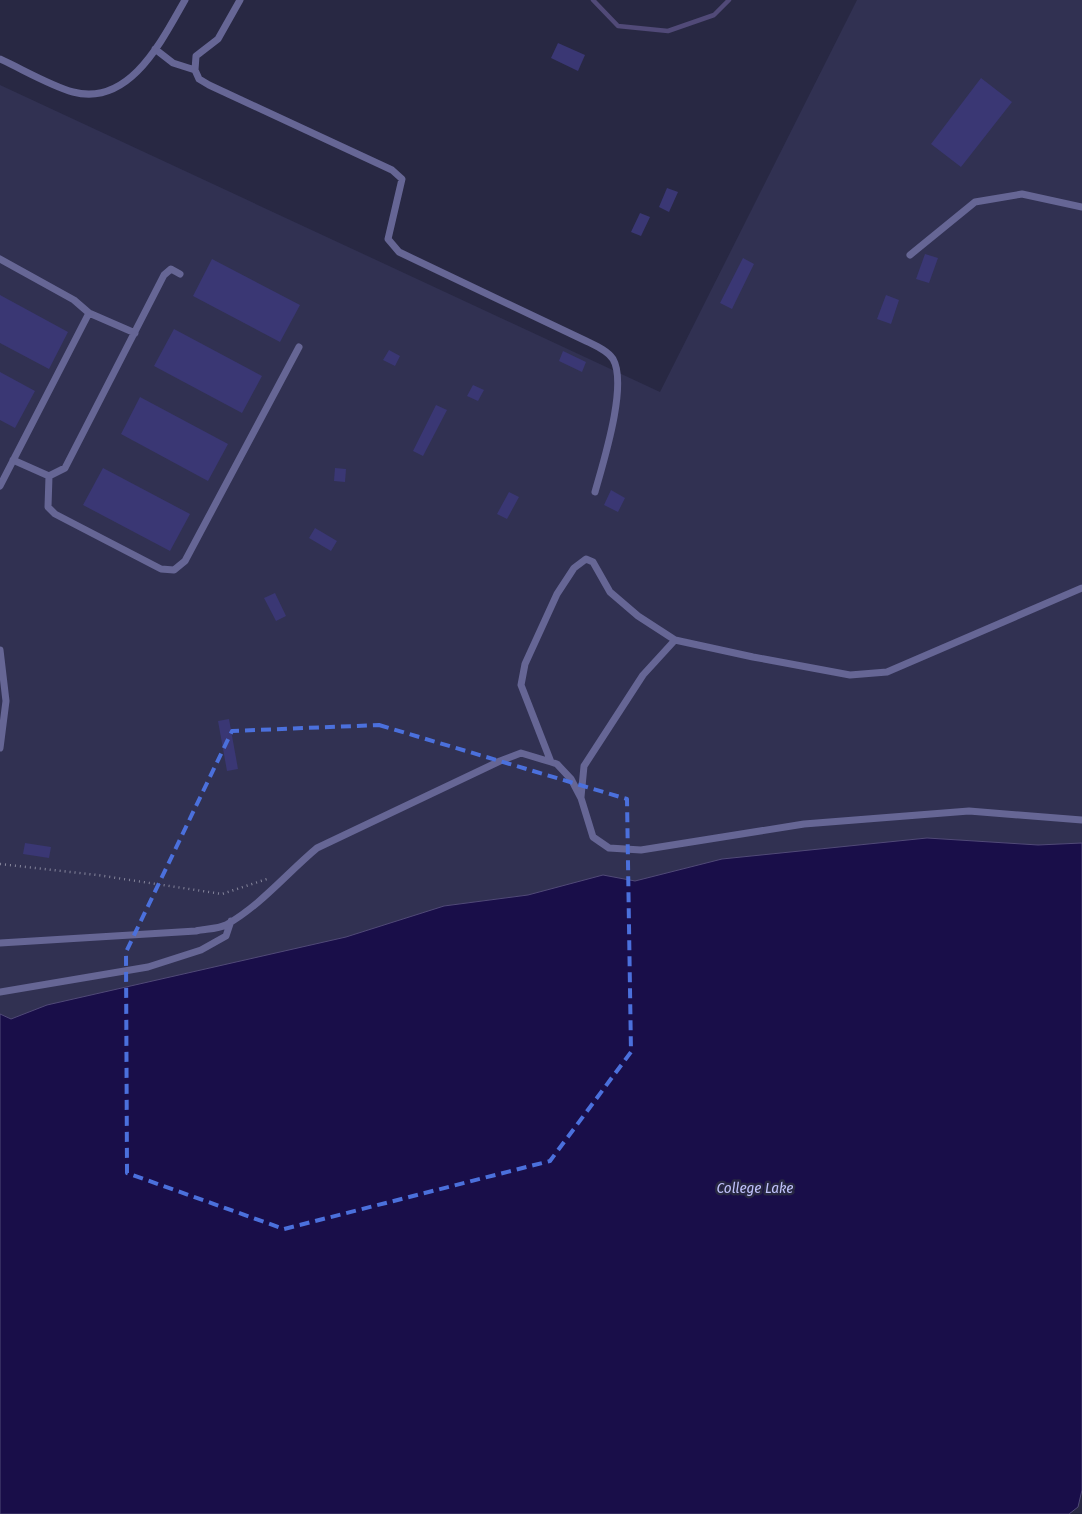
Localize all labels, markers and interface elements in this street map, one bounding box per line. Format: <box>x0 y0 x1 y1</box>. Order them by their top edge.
water label: College Lake <box>717 1179 793 1197</box>

